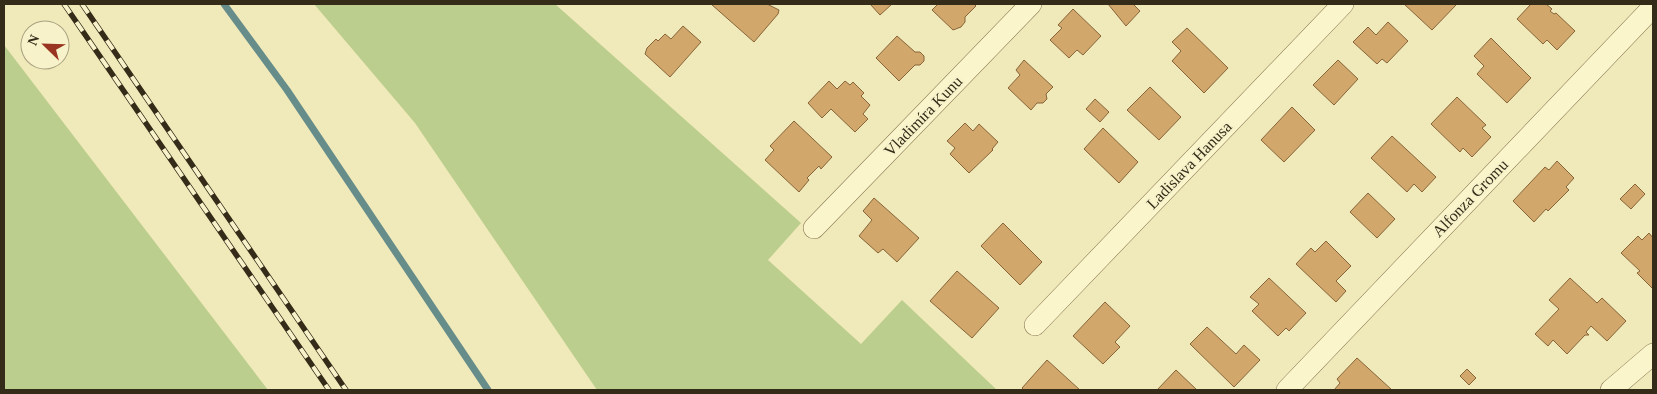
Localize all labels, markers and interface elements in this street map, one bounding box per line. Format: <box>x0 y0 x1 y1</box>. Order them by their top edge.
north arrow <box>20 20 70 70</box>
text: N <box>25 33 42 48</box>
street label: Vladimíra Kunu <box>881 73 965 159</box>
street label: Ladislava Hanusa <box>1143 118 1235 212</box>
street label: Alfonza Gromu <box>1429 156 1511 240</box>

